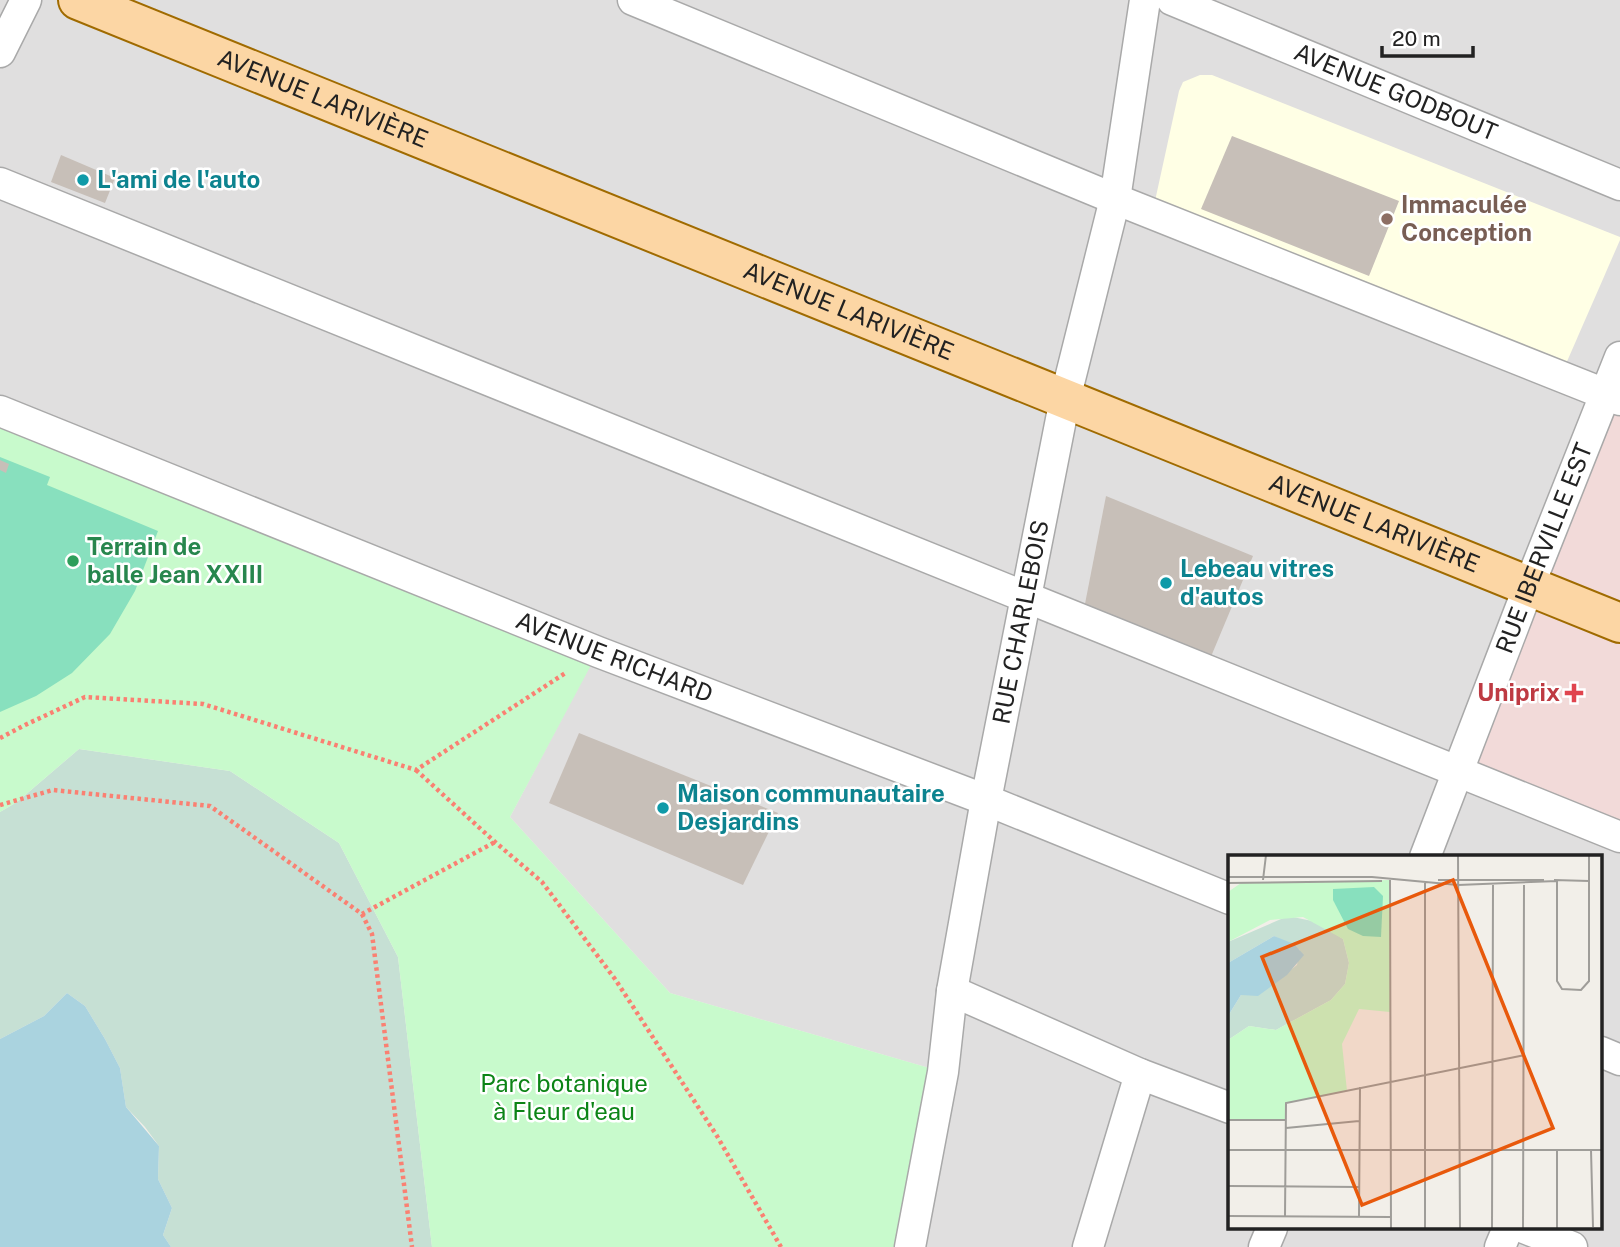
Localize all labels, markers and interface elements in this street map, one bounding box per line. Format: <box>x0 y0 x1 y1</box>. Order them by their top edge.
scale bar <box>1382 14 1473 58</box>
text: 20 m <box>1392 26 1441 51</box>
street label: AVENUE GODBOUT <box>1290 37 1502 146</box>
street label: AVENUE LARIVIÈRE <box>214 43 432 153</box>
place label: L'ami de l'auto <box>97 165 260 193</box>
marker: L'ami de l'auto <box>75 172 91 188</box>
place label: Immaculée Conception <box>1401 190 1532 246</box>
marker: Immaculée Conception <box>1379 211 1395 227</box>
street label: AVENUE LARIVIÈRE <box>740 255 958 365</box>
street label: RUE IBERVILLE EST <box>1490 439 1597 657</box>
street label: AVENUE LARIVIÈRE <box>1265 468 1484 578</box>
street label: RUE CHARLEBOIS <box>986 518 1054 726</box>
place label: Terrain de balle Jean XXIII <box>87 532 263 588</box>
marker: Terrain de balle Jean XXIII <box>65 553 81 569</box>
place label: Lebeau vitres d'autos <box>1180 554 1334 610</box>
marker: Lebeau vitres d'autos <box>1158 575 1174 591</box>
street label: AVENUE RICHARD <box>512 605 717 708</box>
place label: Uniprix <box>1477 678 1560 706</box>
marker: Uniprix <box>1566 685 1582 701</box>
place label: Maison communautaire Desjardins <box>677 779 945 835</box>
marker: Maison communautaire Desjardins <box>655 800 671 816</box>
inset map <box>1228 855 1602 1230</box>
park label: Parc botanique à Fleur d'eau <box>480 1069 648 1125</box>

